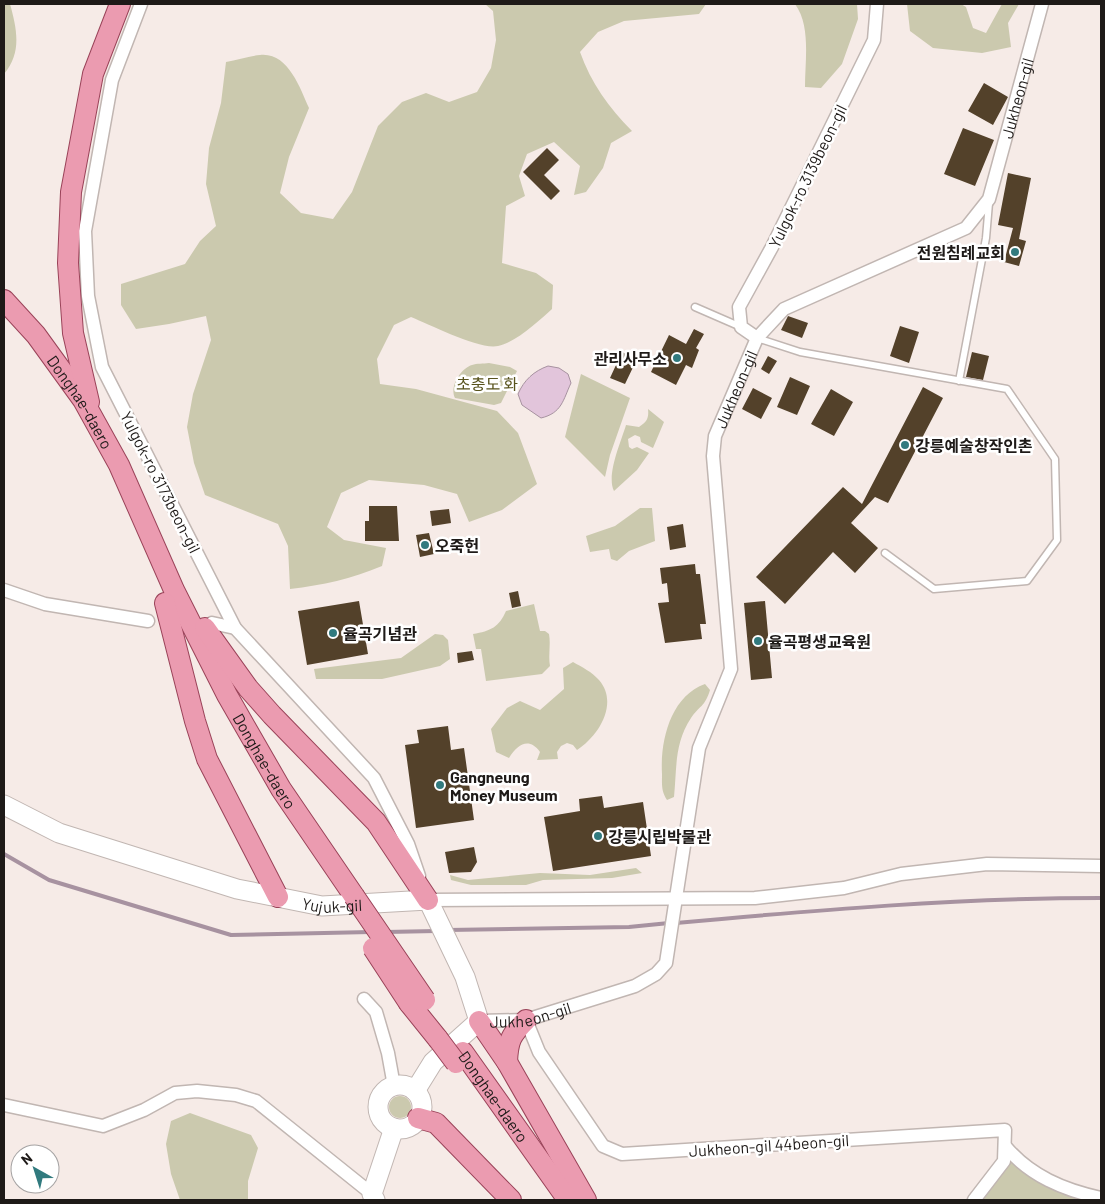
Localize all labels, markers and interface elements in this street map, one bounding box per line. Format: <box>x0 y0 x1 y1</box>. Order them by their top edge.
street label: Jukheon-gil <box>996 56 1036 140</box>
street label: Yulgok-ro 3139beon-gil <box>764 101 850 251</box>
place label: 전원침례교회 <box>917 243 1005 262</box>
marker: 전원침례교회 <box>1009 246 1021 258</box>
street label: Jukheon-gil <box>710 347 760 431</box>
place label: 관리사무소 <box>593 349 667 368</box>
street label: Donghae-daero <box>44 351 118 452</box>
marker: 관리사무소 <box>671 352 683 364</box>
park label: 초충도 화 <box>456 374 518 393</box>
street label: Yulgok-ro 3173beon-gil <box>117 408 205 556</box>
place label: 강릉예술창작인촌 <box>915 436 1033 455</box>
marker: 강릉예술창작인촌 <box>899 439 911 451</box>
place label: 오죽헌 <box>435 536 479 555</box>
marker: 오죽헌 <box>419 539 431 551</box>
place label: 율곡기념관 <box>343 624 417 643</box>
marker: 율곡기념관 <box>327 627 339 639</box>
place label: 율곡평생교육원 <box>768 632 871 651</box>
marker: 율곡평생교육원 <box>752 635 764 647</box>
street label: Donghae-daero <box>230 709 301 812</box>
place label: Gangneung Money Museum <box>450 767 558 804</box>
marker: Gangneung Money Museum <box>434 779 446 791</box>
place label: 강릉시립박물관 <box>608 827 711 846</box>
marker: 강릉시립박물관 <box>592 830 604 842</box>
street label: Yujuk-gil <box>300 893 363 916</box>
street label: Jukheon-gil <box>489 997 573 1030</box>
street label: Donghae-daero <box>455 1047 533 1145</box>
street label: Jukheon-gil 44beon-gil <box>688 1130 850 1160</box>
north arrow <box>10 1144 60 1194</box>
text: N <box>18 1149 35 1168</box>

